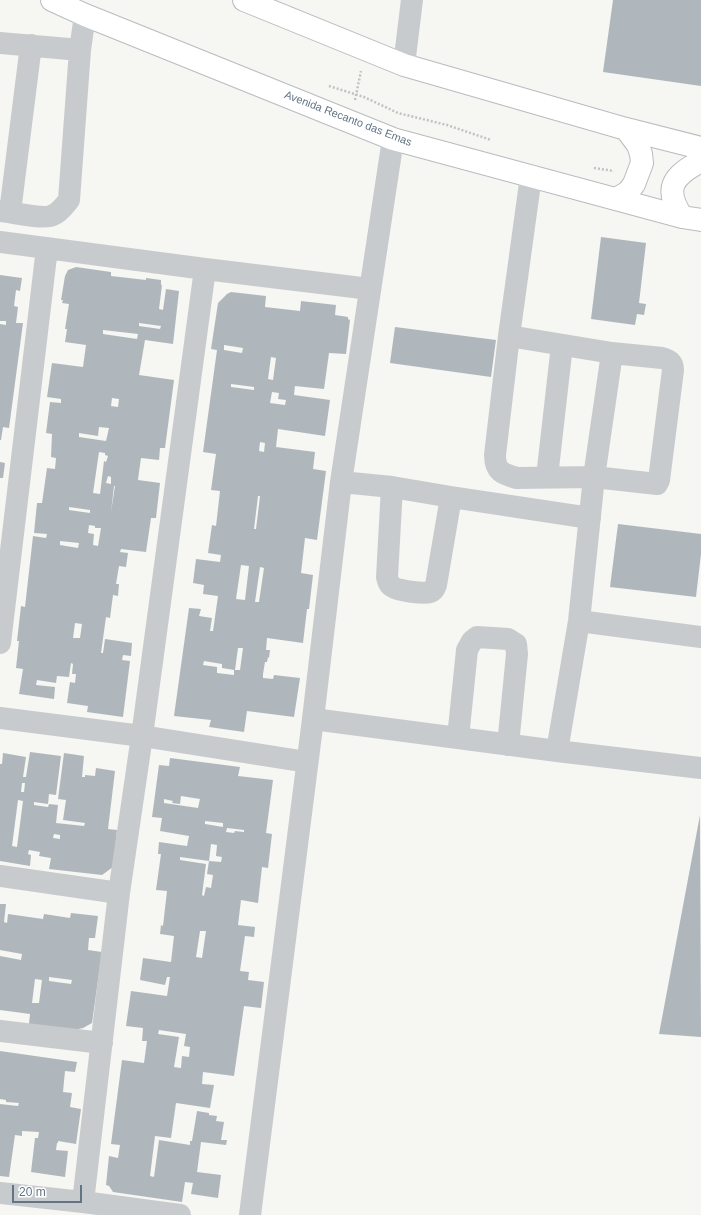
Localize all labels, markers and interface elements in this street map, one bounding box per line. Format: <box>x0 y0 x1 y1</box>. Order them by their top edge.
street label: Avenida Recanto das Emas <box>282 89 414 149</box>
scale bar <box>14 1177 84 1203</box>
text: 20 m <box>19 1185 46 1199</box>

